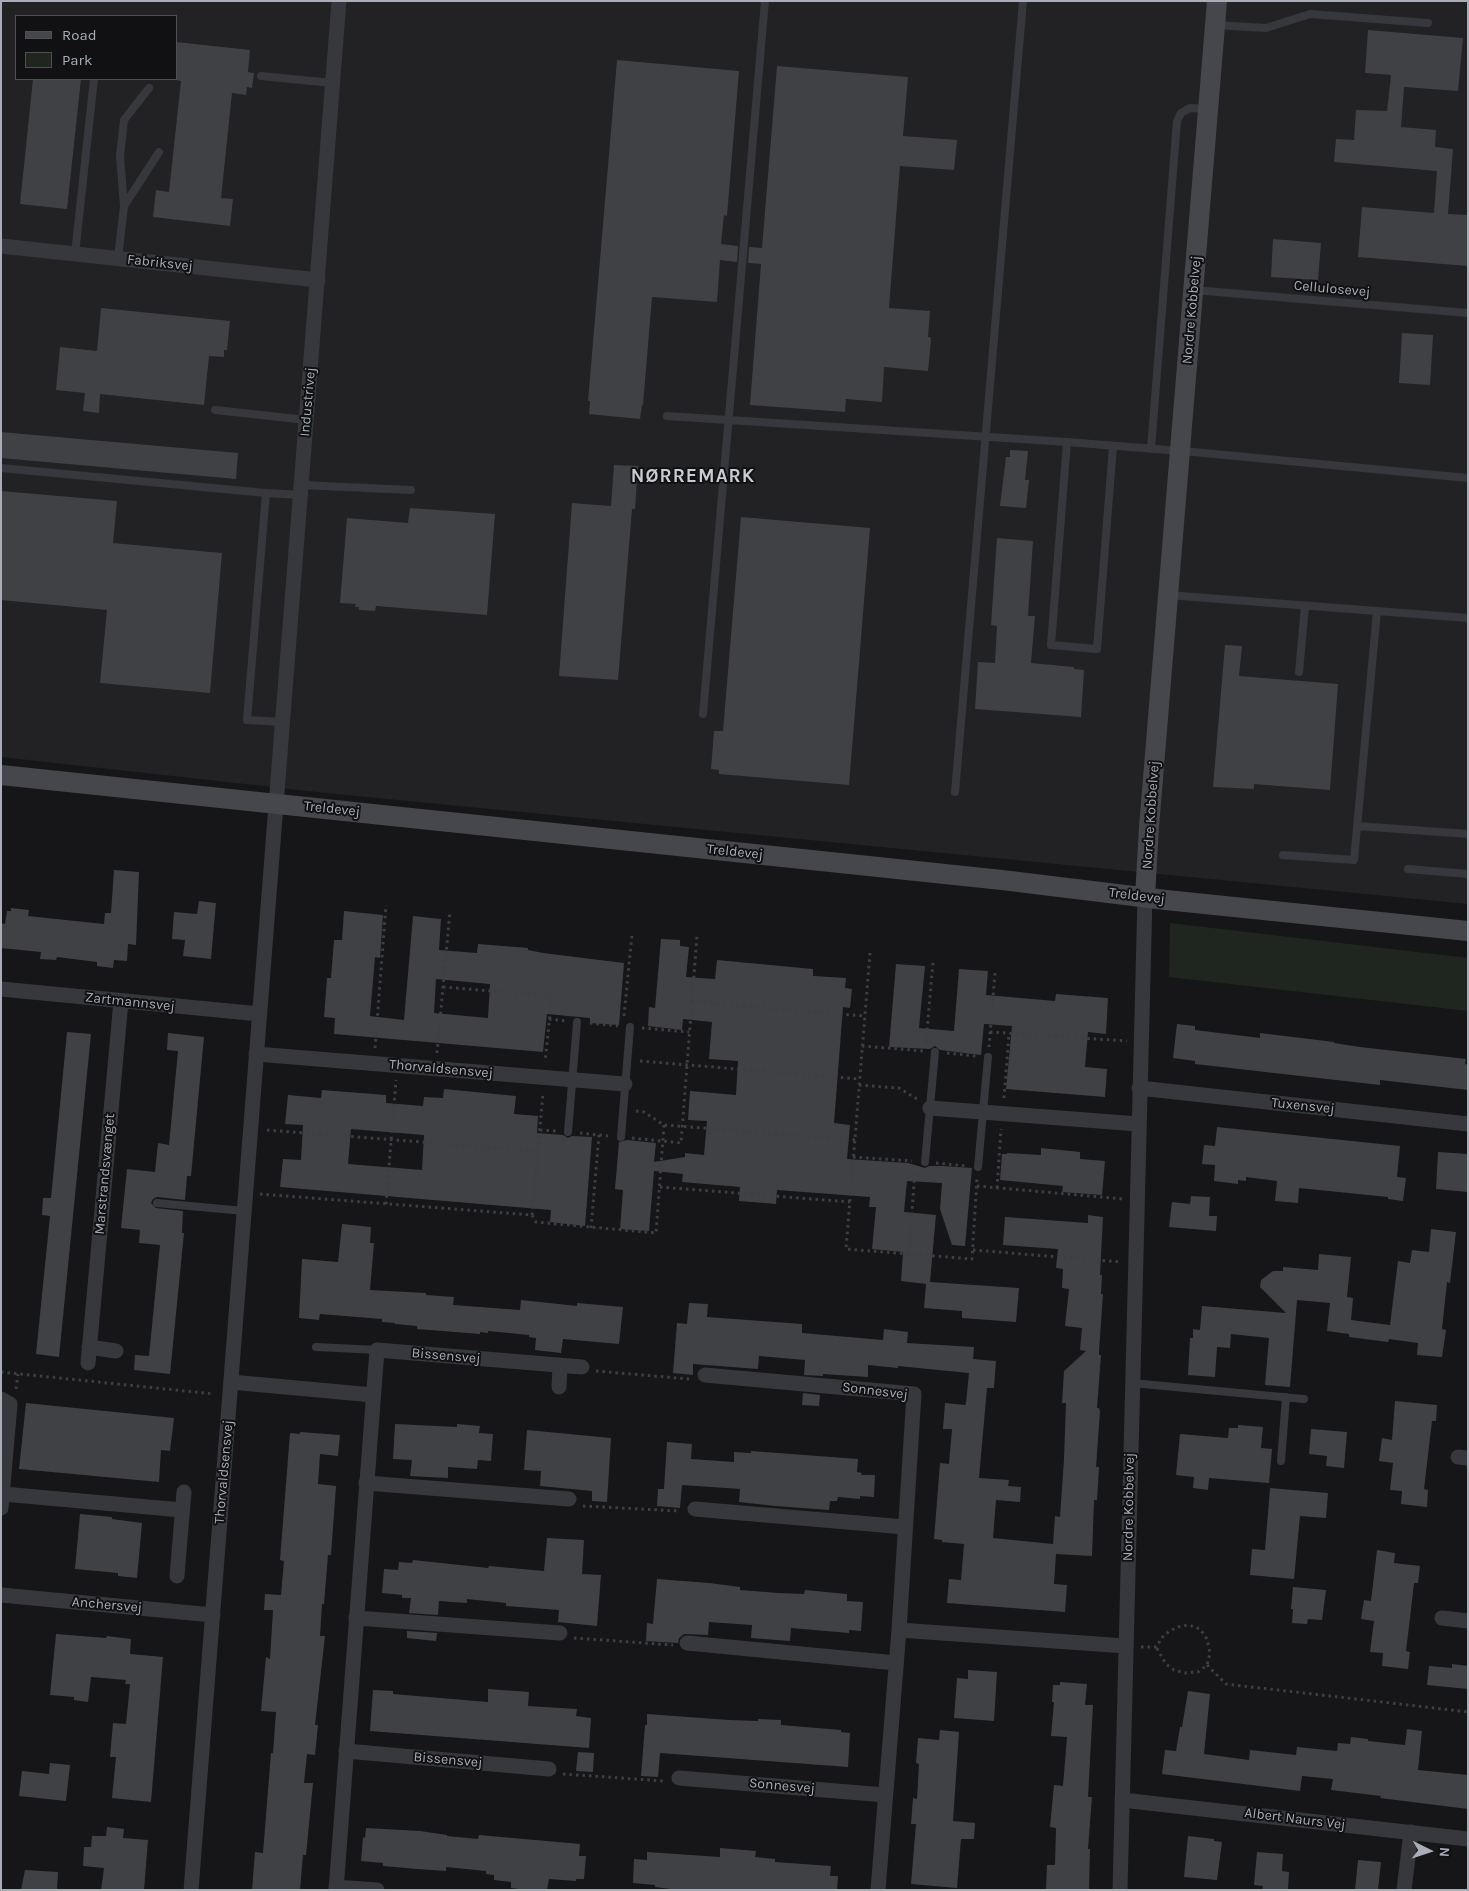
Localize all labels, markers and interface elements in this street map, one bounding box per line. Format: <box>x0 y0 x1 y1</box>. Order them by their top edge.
legend <box>15 15 178 80</box>
text: Road <box>62 26 97 44</box>
text: Park <box>62 51 92 69</box>
street label: Fabriksvej <box>126 251 194 275</box>
street label: Nordre Kobbelvej <box>1179 255 1205 365</box>
street label: Cellulosevej <box>1293 277 1371 301</box>
street label: Industrivej <box>297 367 319 437</box>
district label: NØRREMARK <box>630 466 756 488</box>
street label: Nordre Kobbelvej <box>1139 760 1163 870</box>
street label: Treldevej <box>303 798 361 820</box>
street label: Treldevej <box>706 841 764 863</box>
street label: Treldevej <box>1108 884 1166 908</box>
street label: Zartmannsvej <box>84 989 176 1015</box>
street label: Thorvaldsensvej <box>388 1056 494 1082</box>
street label: Tuxensvej <box>1271 1094 1335 1118</box>
street label: Marstrandsvænget <box>91 1113 119 1235</box>
street label: Bissensvej <box>411 1345 481 1367</box>
street label: Sonnesvej <box>841 1379 909 1403</box>
street label: Thorvaldsensvej <box>211 1419 237 1525</box>
street label: Nordre Kobbelvej <box>1120 1453 1138 1561</box>
street label: Anchersvej <box>71 1594 143 1616</box>
street label: Bissensvej <box>413 1749 483 1771</box>
street label: Sonnesvej <box>748 1775 816 1797</box>
street label: Albert Naurs Vej <box>1244 1804 1346 1834</box>
north arrow <box>1404 1826 1454 1876</box>
text: N <box>1436 1846 1453 1858</box>

